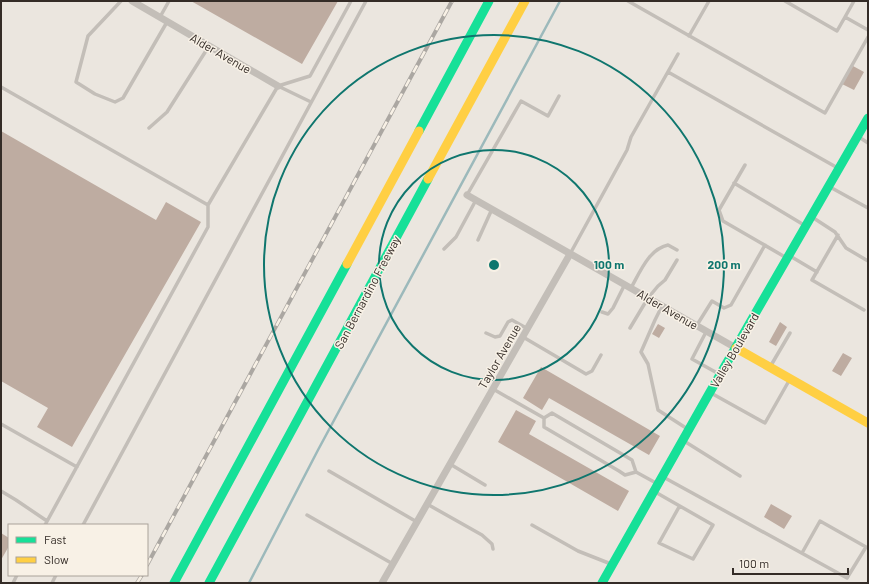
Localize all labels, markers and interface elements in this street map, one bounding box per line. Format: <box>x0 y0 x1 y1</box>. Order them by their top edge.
street label: Alder Avenue <box>188 30 254 76</box>
street label: San Bernardino Freeway <box>331 233 403 351</box>
text: 100 m <box>594 257 624 271</box>
text: 200 m <box>708 257 740 271</box>
centre of rings <box>487 258 501 272</box>
street label: Alder Avenue <box>635 286 701 332</box>
street label: Valley Boulevard <box>707 310 761 390</box>
street label: Taylor Avenue <box>475 321 523 391</box>
legend <box>8 524 148 576</box>
text: Fast <box>44 532 67 546</box>
scale bar <box>733 550 848 576</box>
text: Slow <box>44 552 69 566</box>
text: 100 m <box>739 556 769 570</box>

